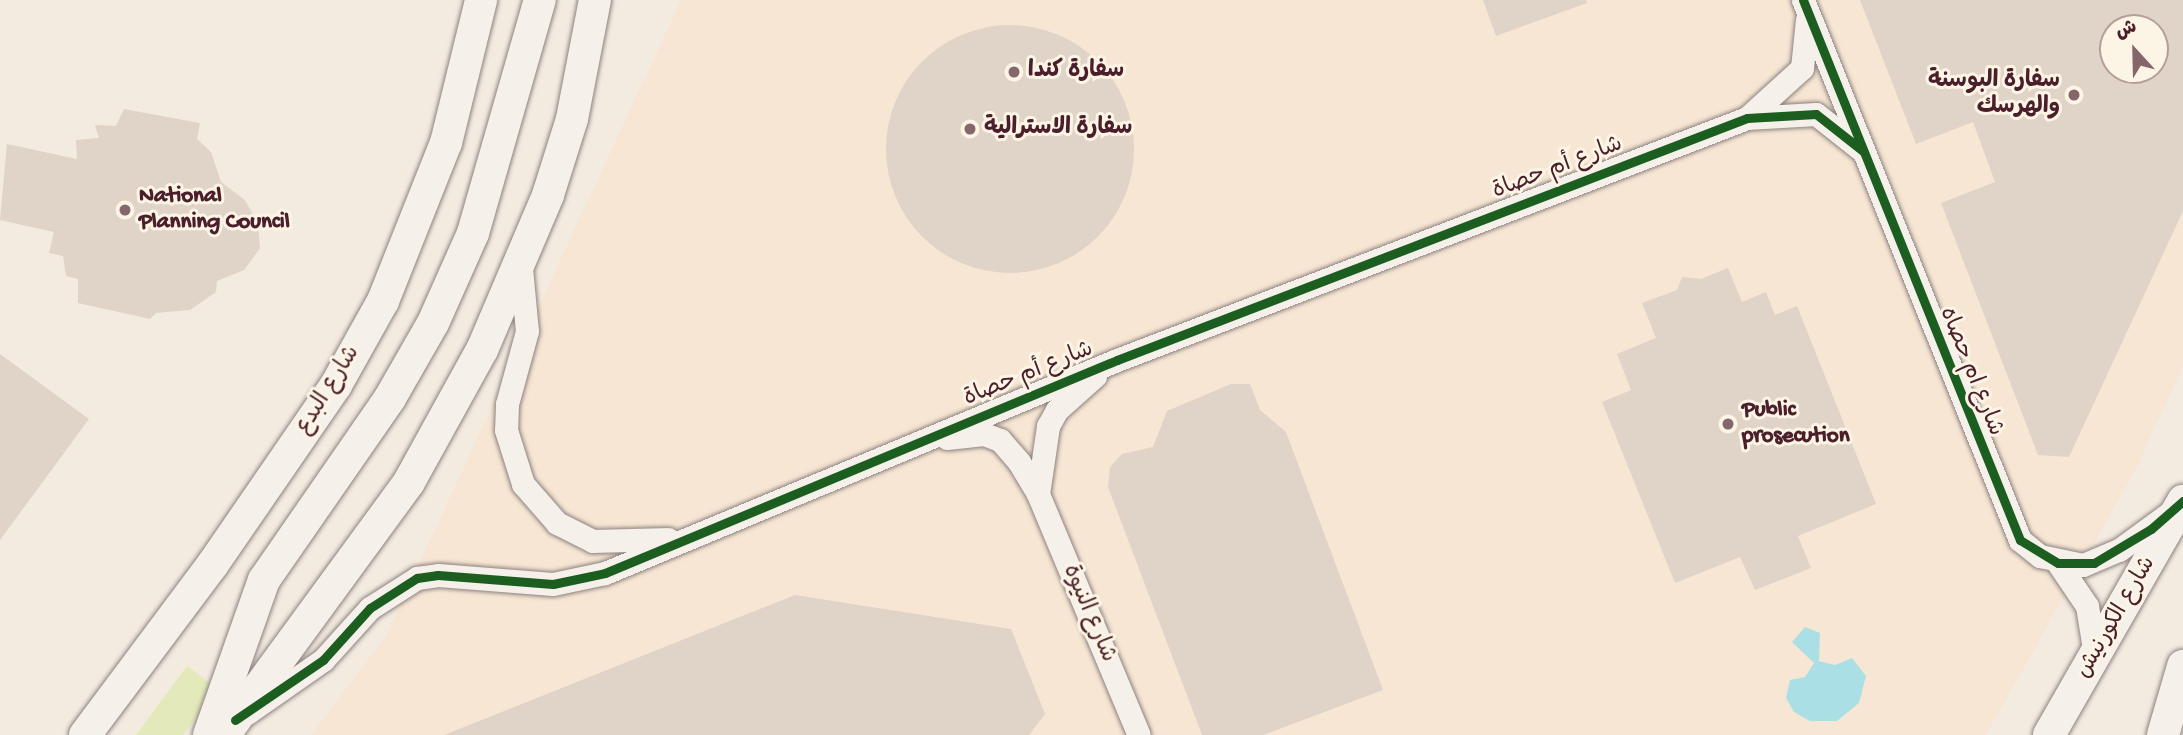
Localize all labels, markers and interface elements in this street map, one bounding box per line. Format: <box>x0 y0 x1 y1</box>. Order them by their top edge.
north arrow <box>2099 14 2169 84</box>
text: ش <box>2113 16 2141 45</box>
place label: سفارة كندا <box>1028 58 1124 86</box>
marker: سفارة كندا <box>1006 64 1022 80</box>
place label: سفارة البوسنة والهرسك <box>1928 68 2060 122</box>
marker: سفارة البوسنة والهرسك <box>2066 87 2082 103</box>
place label: سفارة الاسترالية <box>984 115 1132 143</box>
marker: سفارة الاسترالية <box>962 121 978 137</box>
street label: شارع أم حصاة <box>1489 132 1627 206</box>
place label: National Planning Council <box>139 183 290 237</box>
marker: National Planning Council <box>117 202 133 218</box>
street label: شارع ام حصاه <box>1932 304 2008 440</box>
street label: شارع أم حصاة <box>960 337 1098 413</box>
street label: شارع البدع <box>291 341 367 441</box>
place label: Public prosecution <box>1742 397 1850 451</box>
marker: Public prosecution <box>1720 416 1736 432</box>
street label: شارع الكورنيش <box>2071 552 2163 684</box>
street label: شارع النيوة <box>1055 561 1121 667</box>

